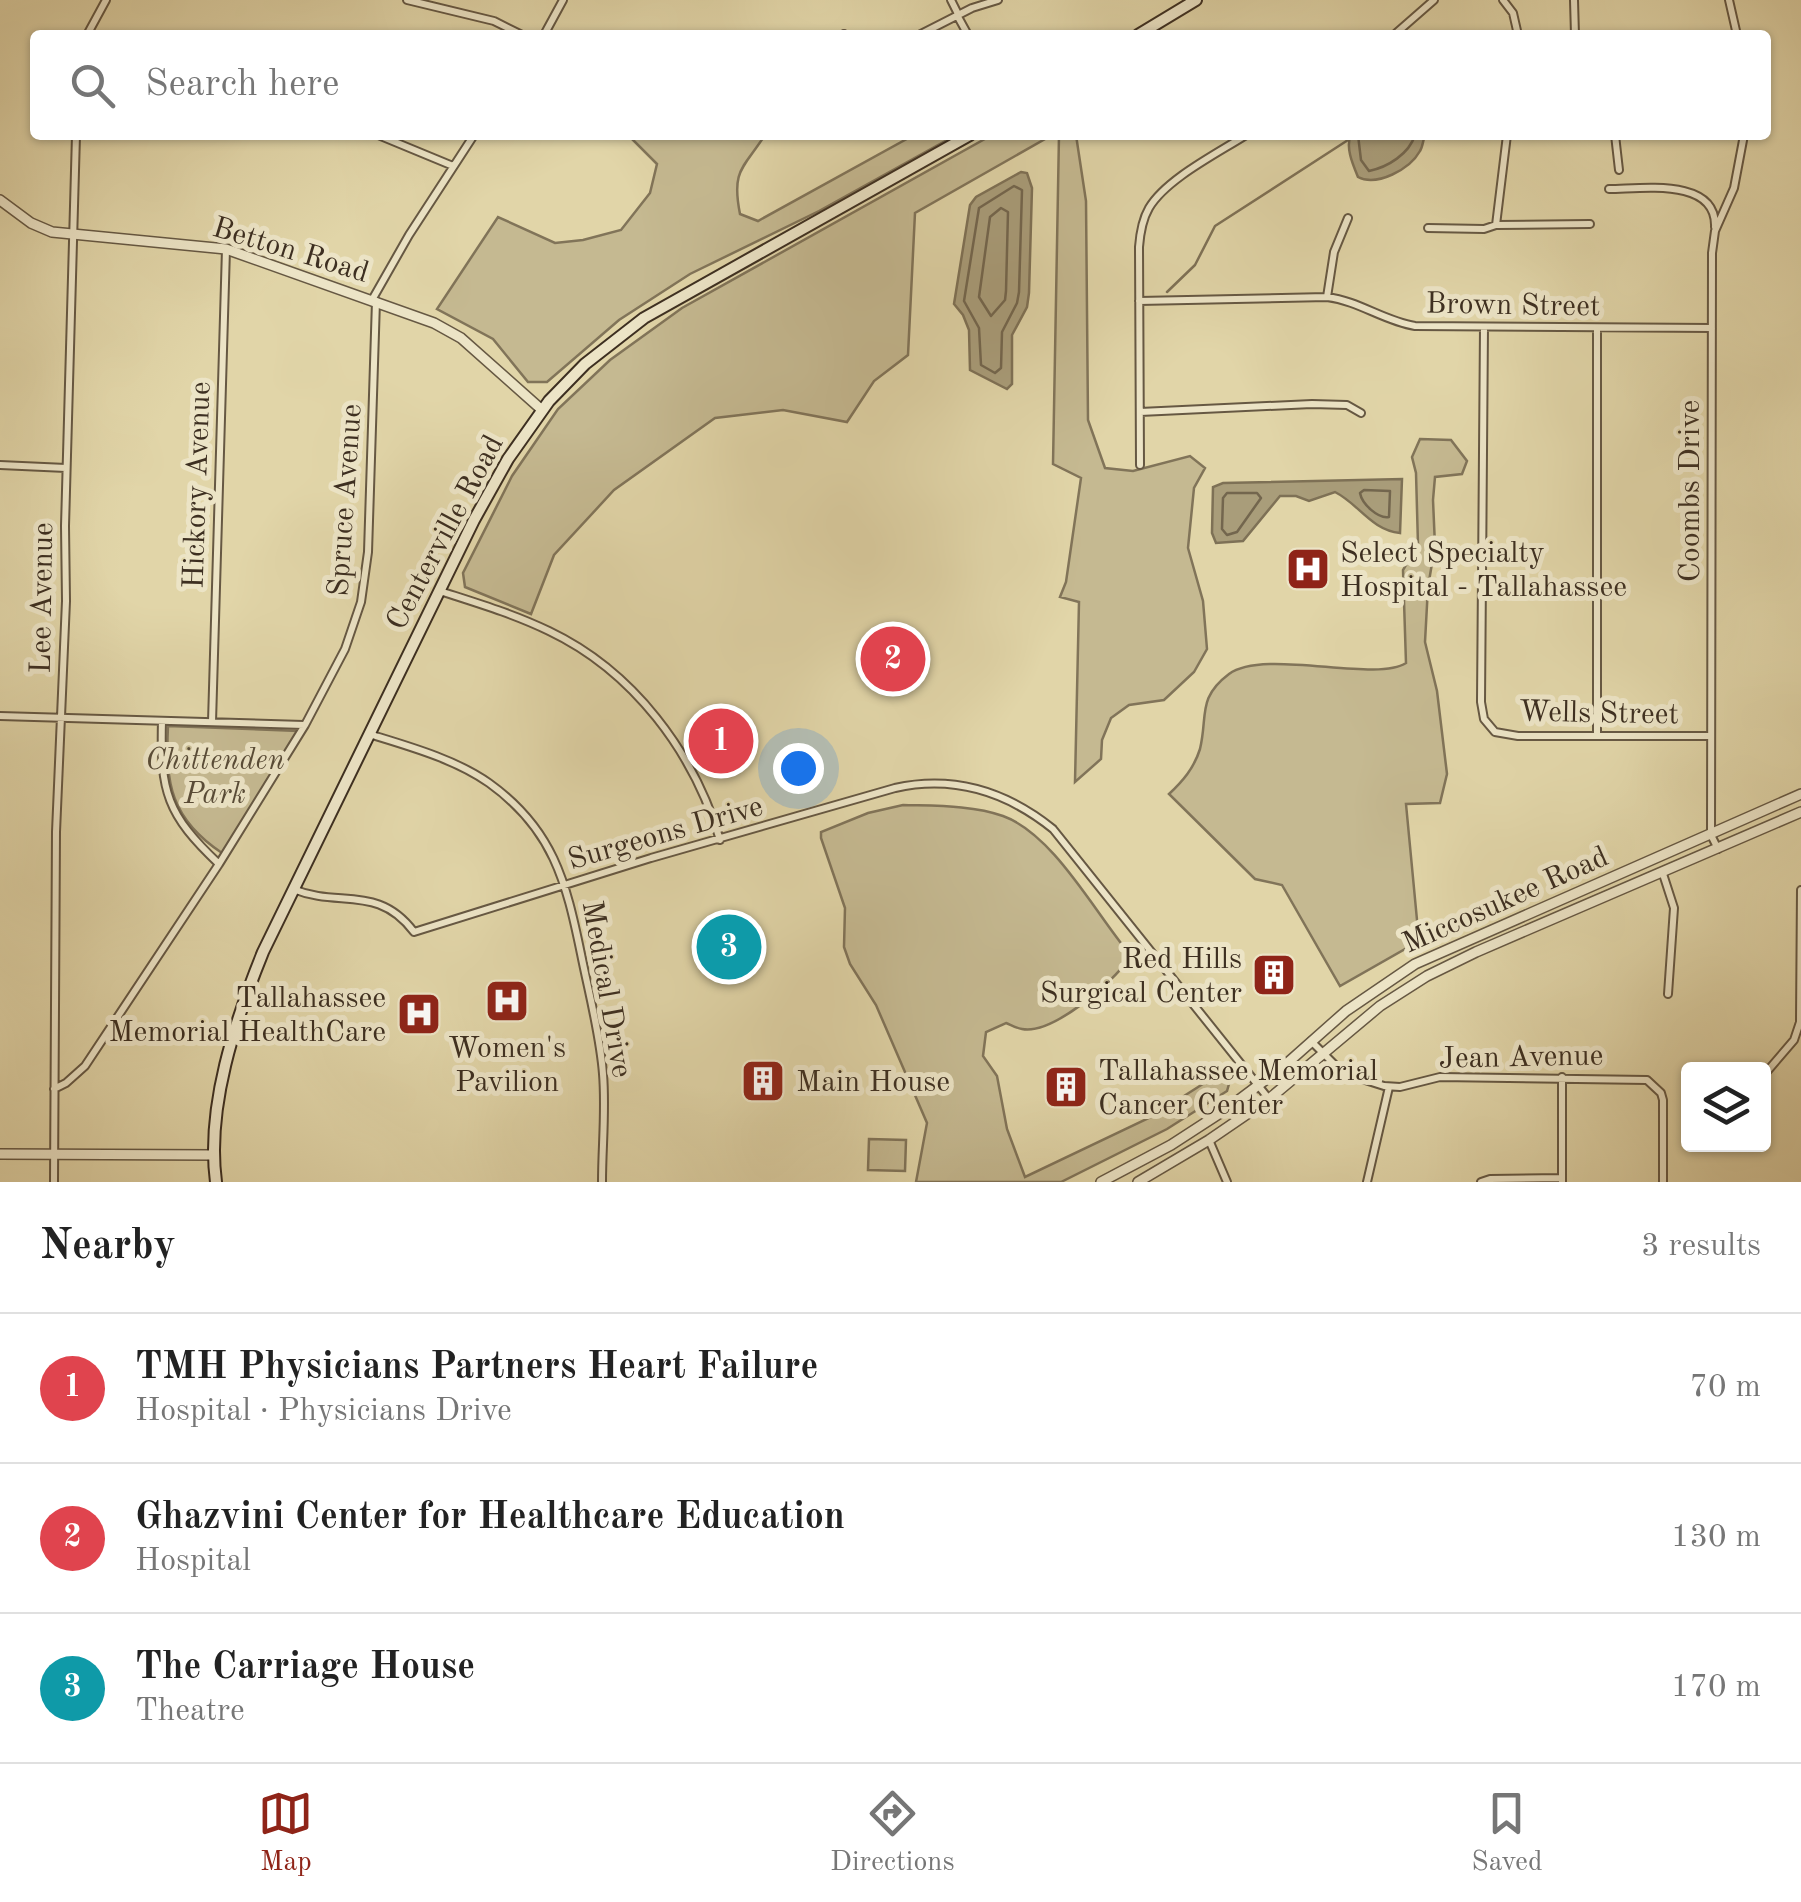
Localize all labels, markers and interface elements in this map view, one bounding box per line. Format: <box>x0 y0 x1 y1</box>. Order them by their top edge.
search box <box>30 30 1771 140</box>
icon: search <box>65 58 120 113</box>
text: Search here <box>145 66 340 104</box>
street label: Betton Road <box>209 213 372 289</box>
street label: Brown Street <box>1425 289 1601 323</box>
street label: Hickory Avenue <box>179 381 217 589</box>
street label: Coombs Drive <box>1676 400 1706 582</box>
street label: Spruce Avenue <box>324 403 368 597</box>
street label: Centerville Road <box>382 431 510 635</box>
street label: Lee Avenue <box>27 522 59 674</box>
place label: Select Specialty Hospital - Tallahassee <box>1340 539 1627 603</box>
hospital icon: Select Specialty Hospital - Tallahassee <box>1285 546 1331 592</box>
pin: 2 <box>860 622 926 696</box>
street label: Wells Street <box>1519 698 1679 730</box>
pin: 1 <box>688 704 754 778</box>
your location <box>773 743 824 794</box>
park label: Chittenden Park <box>145 746 285 810</box>
street label: Surgeons Drive <box>565 792 767 876</box>
street label: Miccosukee Road <box>1398 842 1613 960</box>
street label: Medical Drive <box>576 899 636 1080</box>
pin: 3 <box>696 910 762 984</box>
place label: Red Hills Surgical Center <box>1040 945 1242 1009</box>
building icon: Red Hills Surgical Center <box>1251 952 1297 998</box>
hospital icon: Women's Pavilion <box>484 978 530 1024</box>
place label: Tallahassee Memorial HealthCare <box>108 984 386 1048</box>
hospital icon: Tallahassee Memorial HealthCare <box>396 991 442 1037</box>
place label: Women's Pavilion <box>448 1034 566 1098</box>
street label: Jean Avenue <box>1438 1042 1604 1074</box>
place label: Tallahassee Memorial Cancer Center <box>1098 1057 1378 1121</box>
building icon: Main House <box>740 1058 786 1104</box>
map controls <box>1681 1062 1771 1152</box>
button: layers <box>1681 1062 1771 1152</box>
building icon: Tallahassee Memorial Cancer Center <box>1043 1064 1089 1110</box>
place label: Main House <box>796 1068 950 1098</box>
text: Nearby <box>40 1226 176 1268</box>
text: 3 results <box>1641 1231 1761 1263</box>
text: TMH Physicians Partners Heart Failure <box>135 1349 818 1387</box>
text: 1 <box>63 1372 82 1404</box>
text: 70 m <box>1690 1372 1761 1404</box>
text: Hospital · Physicians Drive <box>135 1396 512 1428</box>
text: Ghazvini Center for Healthcare Education <box>135 1499 845 1537</box>
text: 2 <box>63 1522 82 1554</box>
text: 130 m <box>1671 1522 1761 1554</box>
text: Hospital <box>135 1546 251 1578</box>
text: The Carriage House <box>135 1649 475 1687</box>
text: 3 <box>63 1672 82 1704</box>
text: 170 m <box>1671 1672 1761 1704</box>
text: Theatre <box>135 1696 245 1728</box>
tab: Map <box>258 1786 313 1881</box>
tab: Directions <box>830 1786 955 1881</box>
tab: Saved <box>1471 1786 1543 1881</box>

